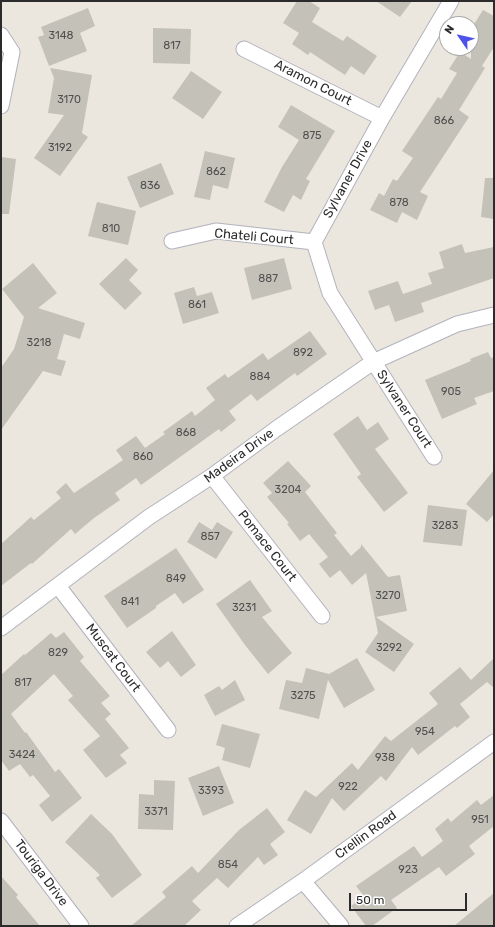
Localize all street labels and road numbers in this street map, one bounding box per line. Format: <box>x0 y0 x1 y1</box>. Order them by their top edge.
street label: Aramon Court <box>272 57 354 109</box>
street label: Sylvaner Drive <box>320 137 376 221</box>
street label: Chateli Court <box>214 226 294 248</box>
street label: Sylvaner Court <box>373 367 435 451</box>
street label: Madeira Drive <box>201 426 277 486</box>
street label: Pomace Court <box>234 507 300 585</box>
street label: Muscat Court <box>82 621 144 695</box>
street label: Crellin Road <box>332 808 400 862</box>
street label: Touriga Drive <box>11 837 71 909</box>

